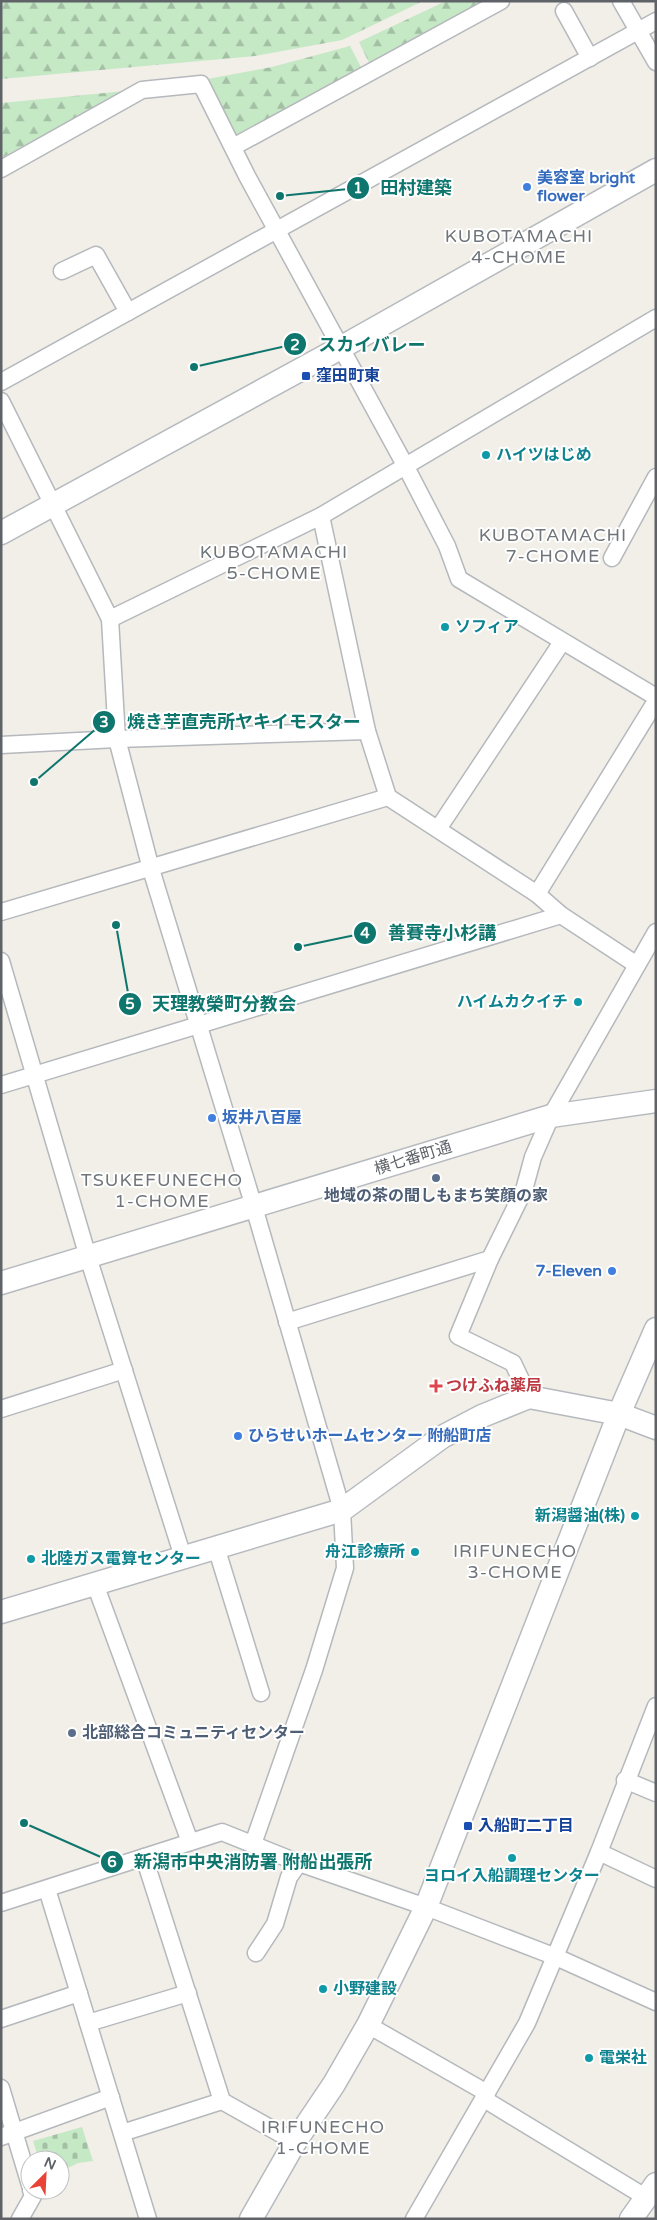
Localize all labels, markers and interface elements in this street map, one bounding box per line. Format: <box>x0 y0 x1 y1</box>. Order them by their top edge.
place label: 美容室 bright flower <box>536 168 636 206</box>
callout: 田村建築 <box>345 171 462 204</box>
text: 田村建築 <box>380 177 452 199</box>
text: 1 <box>353 179 363 197</box>
marker: 美容室 bright flower <box>521 181 533 193</box>
district label: KUBOTAMACHI 4-CHOME <box>445 225 593 268</box>
callout: スカイバレー <box>283 328 436 361</box>
text: スカイバレー <box>318 334 426 356</box>
text: 2 <box>290 336 300 354</box>
place label: 窪田町東 <box>316 366 380 386</box>
marker: 窪田町東 <box>300 370 312 382</box>
place label: ハイツはじめ <box>496 445 592 465</box>
marker: ハイツはじめ <box>480 449 492 461</box>
district label: KUBOTAMACHI 7-CHOME <box>479 524 627 567</box>
district label: KUBOTAMACHI 5-CHOME <box>200 541 348 584</box>
place label: ソフィア <box>455 617 519 637</box>
marker: ソフィア <box>439 621 451 633</box>
callout: 焼き芋直売所ヤキイモスター <box>92 706 371 739</box>
text: 焼き芋直売所ヤキイモスター <box>127 711 361 733</box>
text: 3 <box>99 713 109 731</box>
callout: 善賽寺小杉講 <box>353 916 506 949</box>
text: 善賽寺小杉講 <box>388 922 496 944</box>
text: 4 <box>360 924 370 942</box>
callout: 天理教榮町分教会 <box>117 987 306 1020</box>
place label: ハイムカクイチ <box>457 992 568 1012</box>
text: 天理教榮町分教会 <box>152 993 296 1015</box>
text: 5 <box>125 995 135 1013</box>
marker: ハイムカクイチ <box>572 996 584 1008</box>
place label: 坂井八百屋 <box>222 1108 302 1128</box>
marker: 坂井八百屋 <box>206 1112 218 1124</box>
street label: 横七番町通 <box>372 1137 454 1179</box>
district label: TSUKEFUNECHO 1-CHOME <box>81 1169 243 1212</box>
marker: 地域の茶の間しもまち笑顔の家 <box>430 1172 442 1184</box>
place label: 地域の茶の間しもまち笑顔の家 <box>324 1186 548 1206</box>
place label: 7-Eleven <box>535 1261 602 1281</box>
marker: 7-Eleven <box>606 1265 618 1277</box>
place label: つけふね薬局 <box>446 1376 542 1396</box>
marker: つけふね薬局 <box>430 1380 442 1392</box>
place label: ひらせいホームセンター 附船町店 <box>248 1426 491 1446</box>
marker: ひらせいホームセンター 附船町店 <box>232 1430 244 1442</box>
place label: 新潟醤油(株) <box>535 1506 625 1526</box>
marker: 新潟醤油(株) <box>629 1510 641 1522</box>
district label: IRIFUNECHO 3-CHOME <box>453 1540 577 1583</box>
place label: 舟江診療所 <box>325 1542 405 1562</box>
marker: 舟江診療所 <box>409 1546 421 1558</box>
place label: 北陸ガス電算センター <box>41 1549 201 1569</box>
marker: 北陸ガス電算センター <box>25 1553 37 1565</box>
place label: 北部総合コミュニティセンター <box>82 1723 305 1743</box>
marker: 北部総合コミュニティセンター <box>66 1727 78 1739</box>
place label: 入船町二丁目 <box>478 1816 574 1836</box>
marker: 入船町二丁目 <box>462 1820 474 1832</box>
callout: 新潟市中央消防署 附船出張所 <box>99 1845 383 1878</box>
text: 新潟市中央消防署 附船出張所 <box>134 1851 372 1873</box>
marker: ヨロイ入船調理センター <box>506 1852 518 1864</box>
text: 6 <box>107 1853 117 1871</box>
place label: ヨロイ入船調理センター <box>424 1866 600 1886</box>
place label: 小野建設 <box>333 1979 397 1999</box>
marker: 小野建設 <box>317 1983 329 1995</box>
place label: 電栄社 <box>599 2048 647 2068</box>
marker: 電栄社 <box>583 2052 595 2064</box>
district label: IRIFUNECHO 1-CHOME <box>261 2116 385 2159</box>
north arrow <box>20 2150 70 2200</box>
text: N <box>41 2154 59 2174</box>

